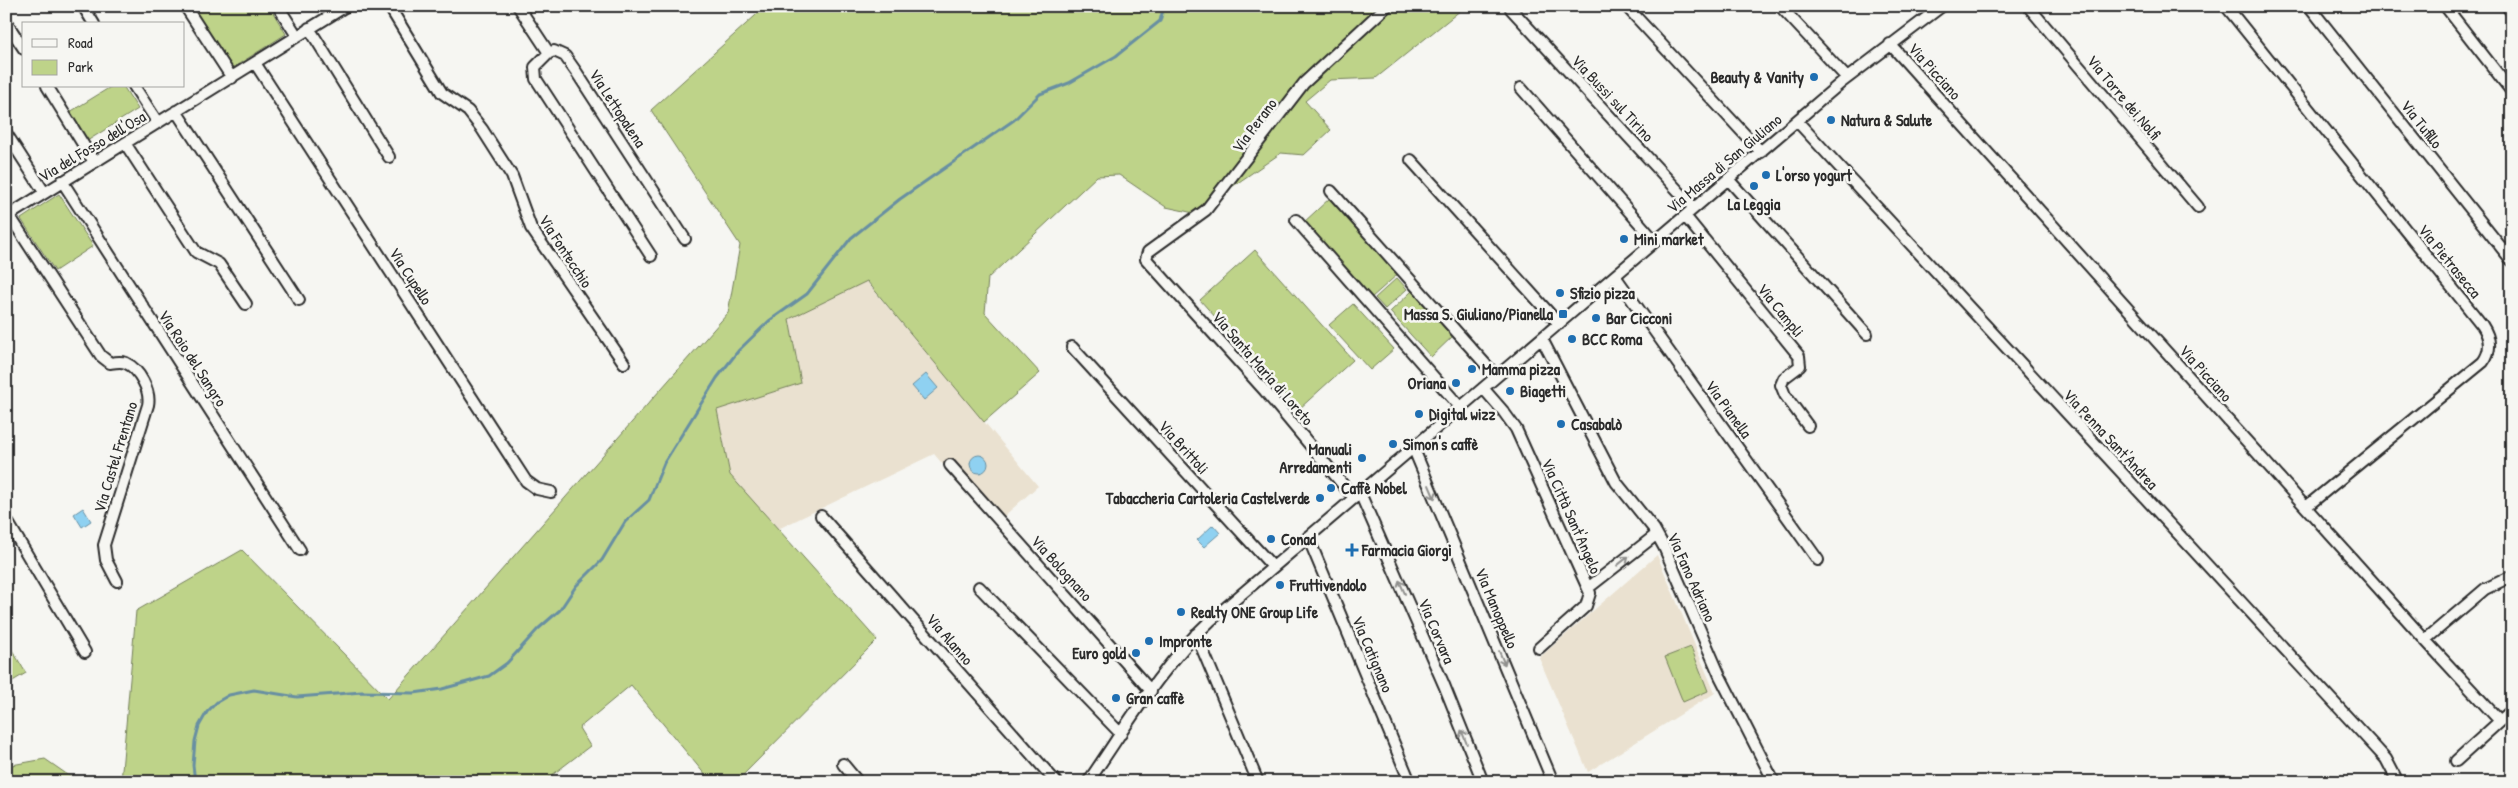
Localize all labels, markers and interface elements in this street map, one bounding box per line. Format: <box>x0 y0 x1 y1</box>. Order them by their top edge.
legend <box>22 22 185 88</box>
text: Road <box>68 32 93 53</box>
street label: Via Picciano <box>1903 38 1967 105</box>
street label: Via Bussi sul Tirino <box>1567 50 1659 147</box>
street label: Via Torre dei Nolfi <box>2082 50 2166 144</box>
text: Park <box>68 56 93 77</box>
street label: Via Lettopalena <box>584 64 652 152</box>
place label: Beauty & Vanity <box>1710 66 1804 89</box>
marker: Beauty & Vanity <box>1808 71 1820 83</box>
street label: Via Perano <box>1226 93 1282 157</box>
street label: Via Tufillo <box>2396 95 2448 153</box>
street label: Via del Fosso dell'Osa <box>34 105 150 187</box>
street label: Via Massa di San Giuliano <box>1662 108 1787 218</box>
place label: Natura & Salute <box>1841 109 1933 131</box>
marker: Natura & Salute <box>1825 114 1837 126</box>
place label: L'orso yogurt <box>1776 164 1852 187</box>
marker: L'orso yogurt <box>1760 169 1772 181</box>
marker: La Leggia <box>1748 180 1760 192</box>
place label: La Leggia <box>1728 193 1781 216</box>
street label: Via Fontecchio <box>534 210 598 292</box>
street label: Via Pietrasecca <box>2413 219 2487 303</box>
place label: Mini market <box>1634 228 1704 250</box>
marker: Mini market <box>1618 233 1630 245</box>
street label: Via Cupello <box>384 243 438 309</box>
street label: Via Campli <box>1753 279 1809 341</box>
place label: Sfizio pizza <box>1570 282 1635 305</box>
marker: Sfizio pizza <box>1554 287 1566 299</box>
place label: Massa S. Giuliano/Pianella <box>1404 303 1554 325</box>
street label: Via Roio del Sangro <box>154 305 233 411</box>
street label: Via Santa Maria di Loreto <box>1207 306 1319 430</box>
place label: Bar Cicconi <box>1606 307 1672 329</box>
marker: Massa S. Giuliano/Pianella <box>1557 308 1569 320</box>
marker: Bar Cicconi <box>1590 312 1602 324</box>
place label: BCC Roma <box>1582 328 1643 350</box>
marker: BCC Roma <box>1566 333 1578 345</box>
street label: Via Picciano <box>2174 340 2238 407</box>
place label: Mamma pizza <box>1482 358 1561 381</box>
marker: Mamma pizza <box>1466 363 1478 375</box>
place label: Oriana <box>1408 372 1447 394</box>
street label: Via Pianella <box>1700 375 1758 443</box>
marker: Oriana <box>1450 377 1462 389</box>
place label: Biagetti <box>1520 380 1566 403</box>
street label: Via Penna Sant'Andrea <box>2059 384 2163 494</box>
marker: Biagetti <box>1504 385 1516 397</box>
street label: Via Castel Frentano <box>88 398 142 515</box>
place label: Digital wizz <box>1429 403 1495 426</box>
marker: Digital wizz <box>1413 408 1425 420</box>
place label: Casabalò <box>1571 413 1623 435</box>
street label: Via Brittoli <box>1154 415 1214 479</box>
marker: Casabalò <box>1555 418 1567 430</box>
place label: Simon's caffè <box>1403 433 1479 455</box>
place label: Manuali Arredamenti <box>1279 438 1352 478</box>
marker: Simon's caffè <box>1387 438 1399 450</box>
marker: Manuali Arredamenti <box>1356 452 1368 464</box>
street label: Via Città Sant'Angelo <box>1537 455 1607 578</box>
place label: Caffè Nobel <box>1341 477 1407 499</box>
marker: Caffè Nobel <box>1325 482 1337 494</box>
one-way arrow <box>1428 484 1438 499</box>
place label: Tabaccheria Cartoleria Castelverde <box>1105 487 1311 509</box>
marker: Tabaccheria Cartoleria Castelverde <box>1314 492 1326 504</box>
place label: Conad <box>1281 528 1317 550</box>
street label: Via Fano Adriano <box>1662 529 1722 626</box>
street label: Via Bolognano <box>1026 530 1098 606</box>
marker: Conad <box>1265 533 1277 545</box>
place label: Farmacia Giorgi <box>1361 539 1452 562</box>
marker: Farmacia Giorgi <box>1346 544 1358 556</box>
one-way arrow <box>1616 556 1629 567</box>
street label: Via Manoppello <box>1470 564 1524 652</box>
place label: Fruttivendolo <box>1289 574 1367 596</box>
marker: Fruttivendolo <box>1274 579 1286 591</box>
one-way arrow <box>1396 580 1406 595</box>
street label: Via Corvara <box>1413 595 1461 667</box>
place label: Realty ONE Group Life <box>1191 601 1319 624</box>
marker: Realty ONE Group Life <box>1175 606 1187 618</box>
street label: Via Alanno <box>921 608 979 670</box>
street label: Via Catignano <box>1347 612 1399 696</box>
place label: Impronte <box>1159 630 1213 653</box>
marker: Impronte <box>1143 635 1155 647</box>
place label: Euro gold <box>1072 642 1127 665</box>
marker: Euro gold <box>1130 647 1142 659</box>
one-way arrow <box>1498 650 1507 665</box>
place label: Gran caffè <box>1126 687 1185 709</box>
marker: Gran caffè <box>1110 692 1122 704</box>
one-way arrow <box>1459 729 1468 744</box>

